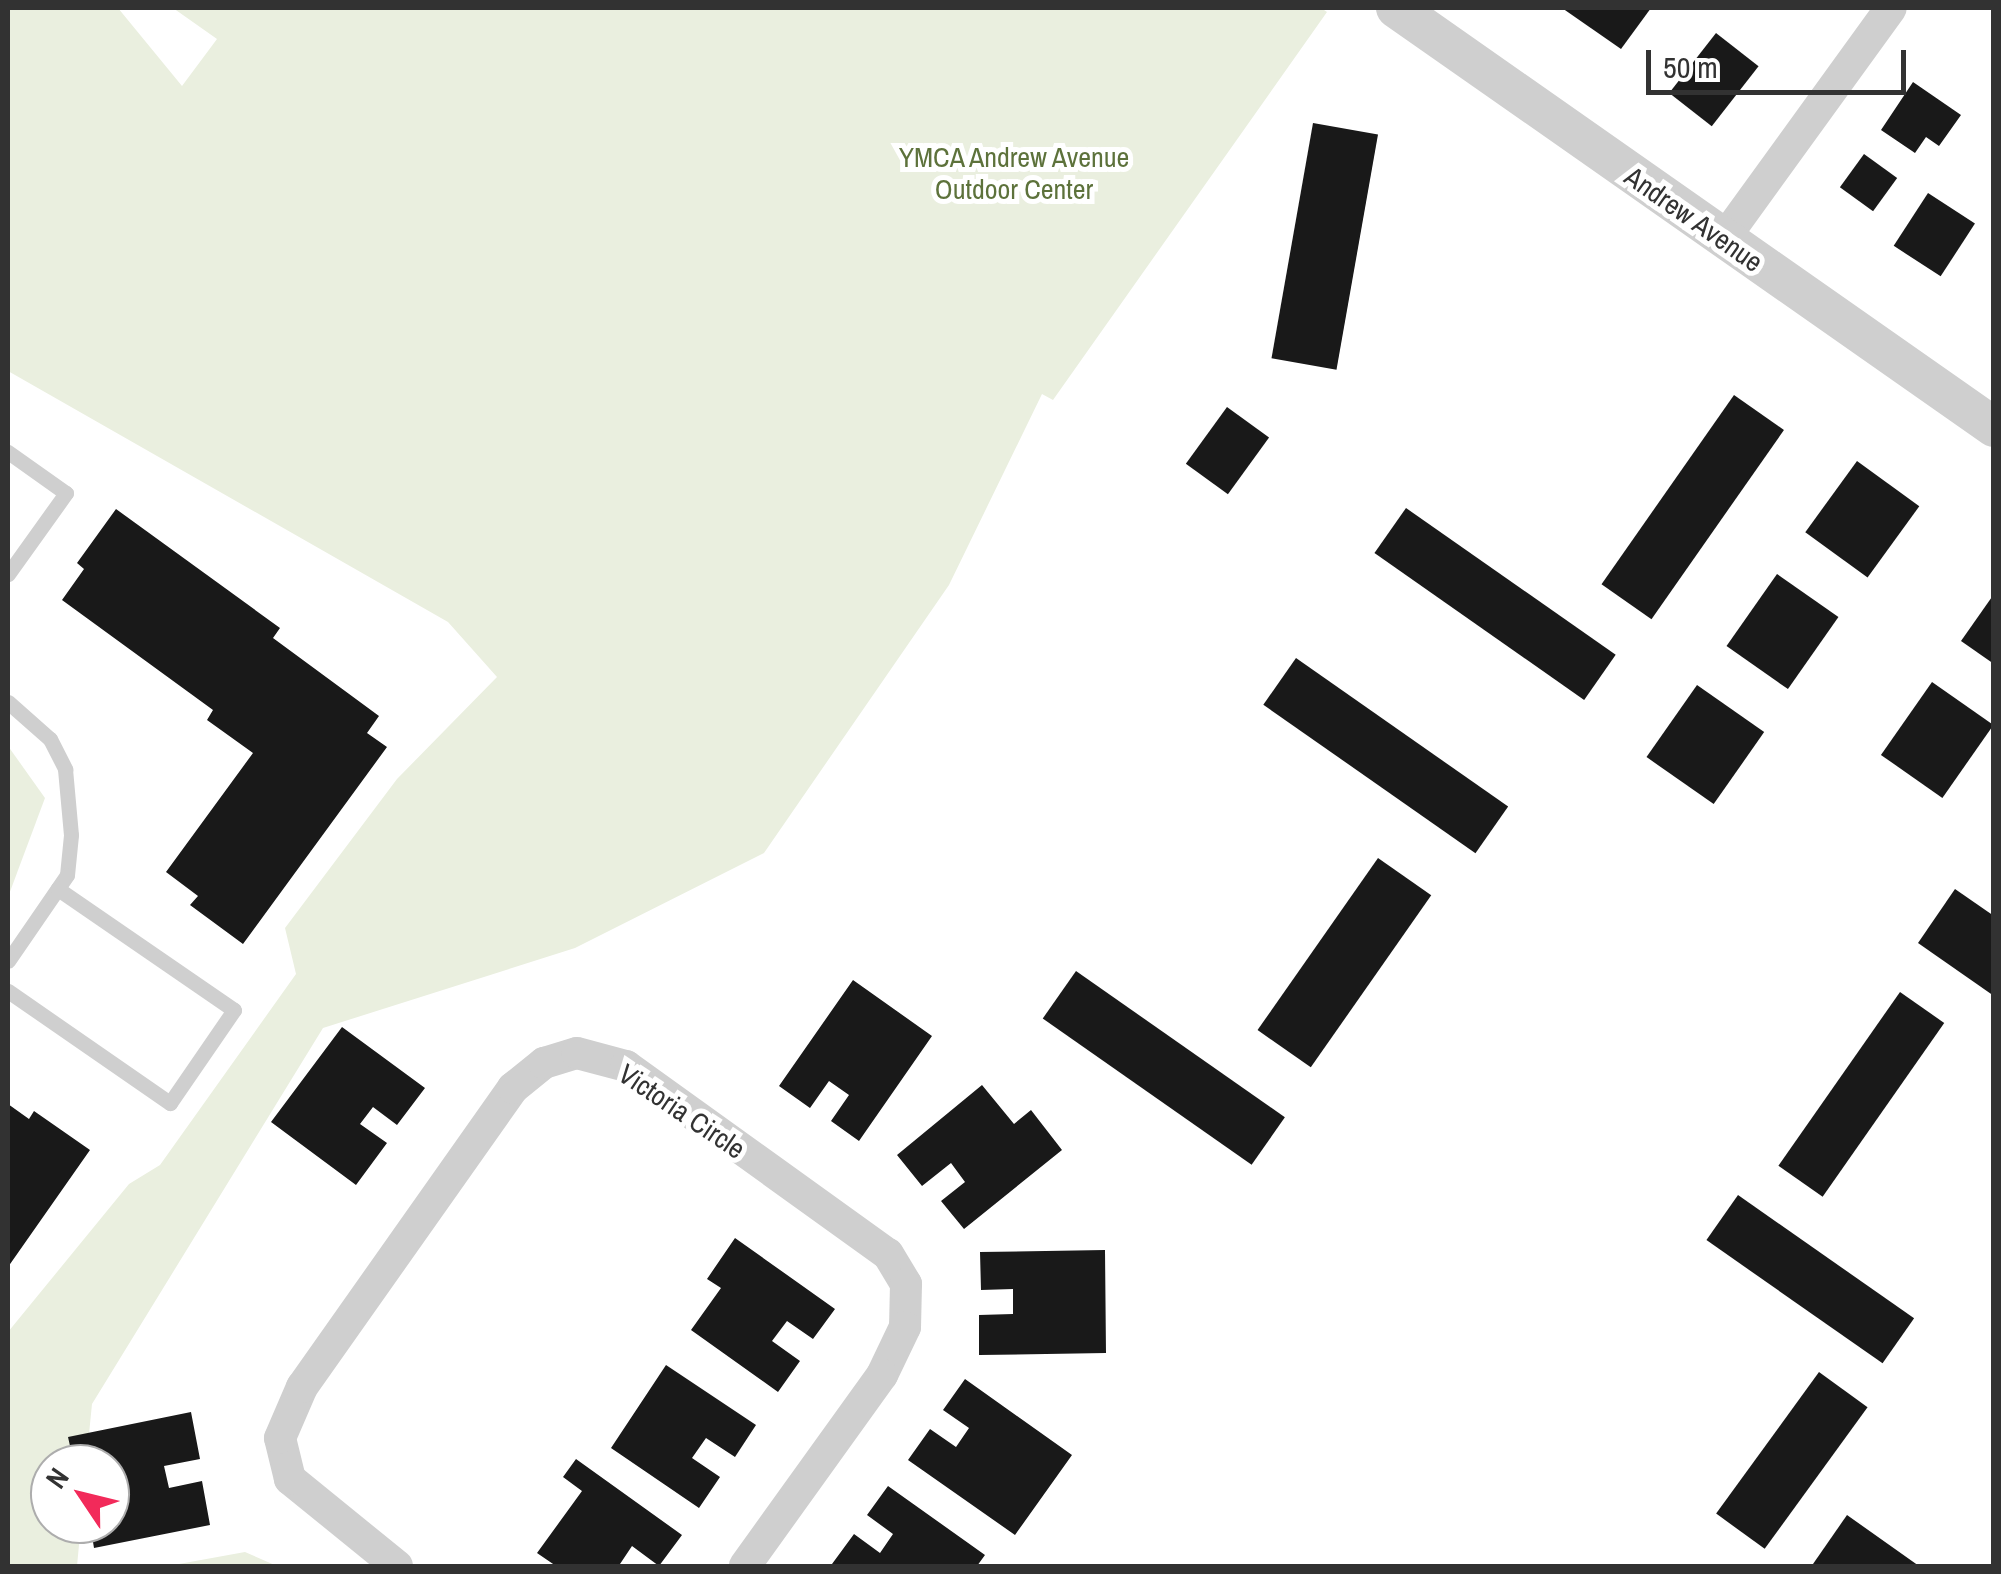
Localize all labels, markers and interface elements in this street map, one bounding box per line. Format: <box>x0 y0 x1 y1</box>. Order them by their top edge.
scale bar <box>1651 30 1911 92</box>
text: 50 m <box>1663 47 1718 87</box>
park label: YMCA Andrew Avenue Outdoor Center <box>897 140 1131 206</box>
street label: Andrew Avenue <box>1618 159 1770 279</box>
street label: Victoria Circle <box>612 1057 752 1165</box>
north arrow <box>30 1444 130 1544</box>
text: N <box>37 1460 77 1496</box>

